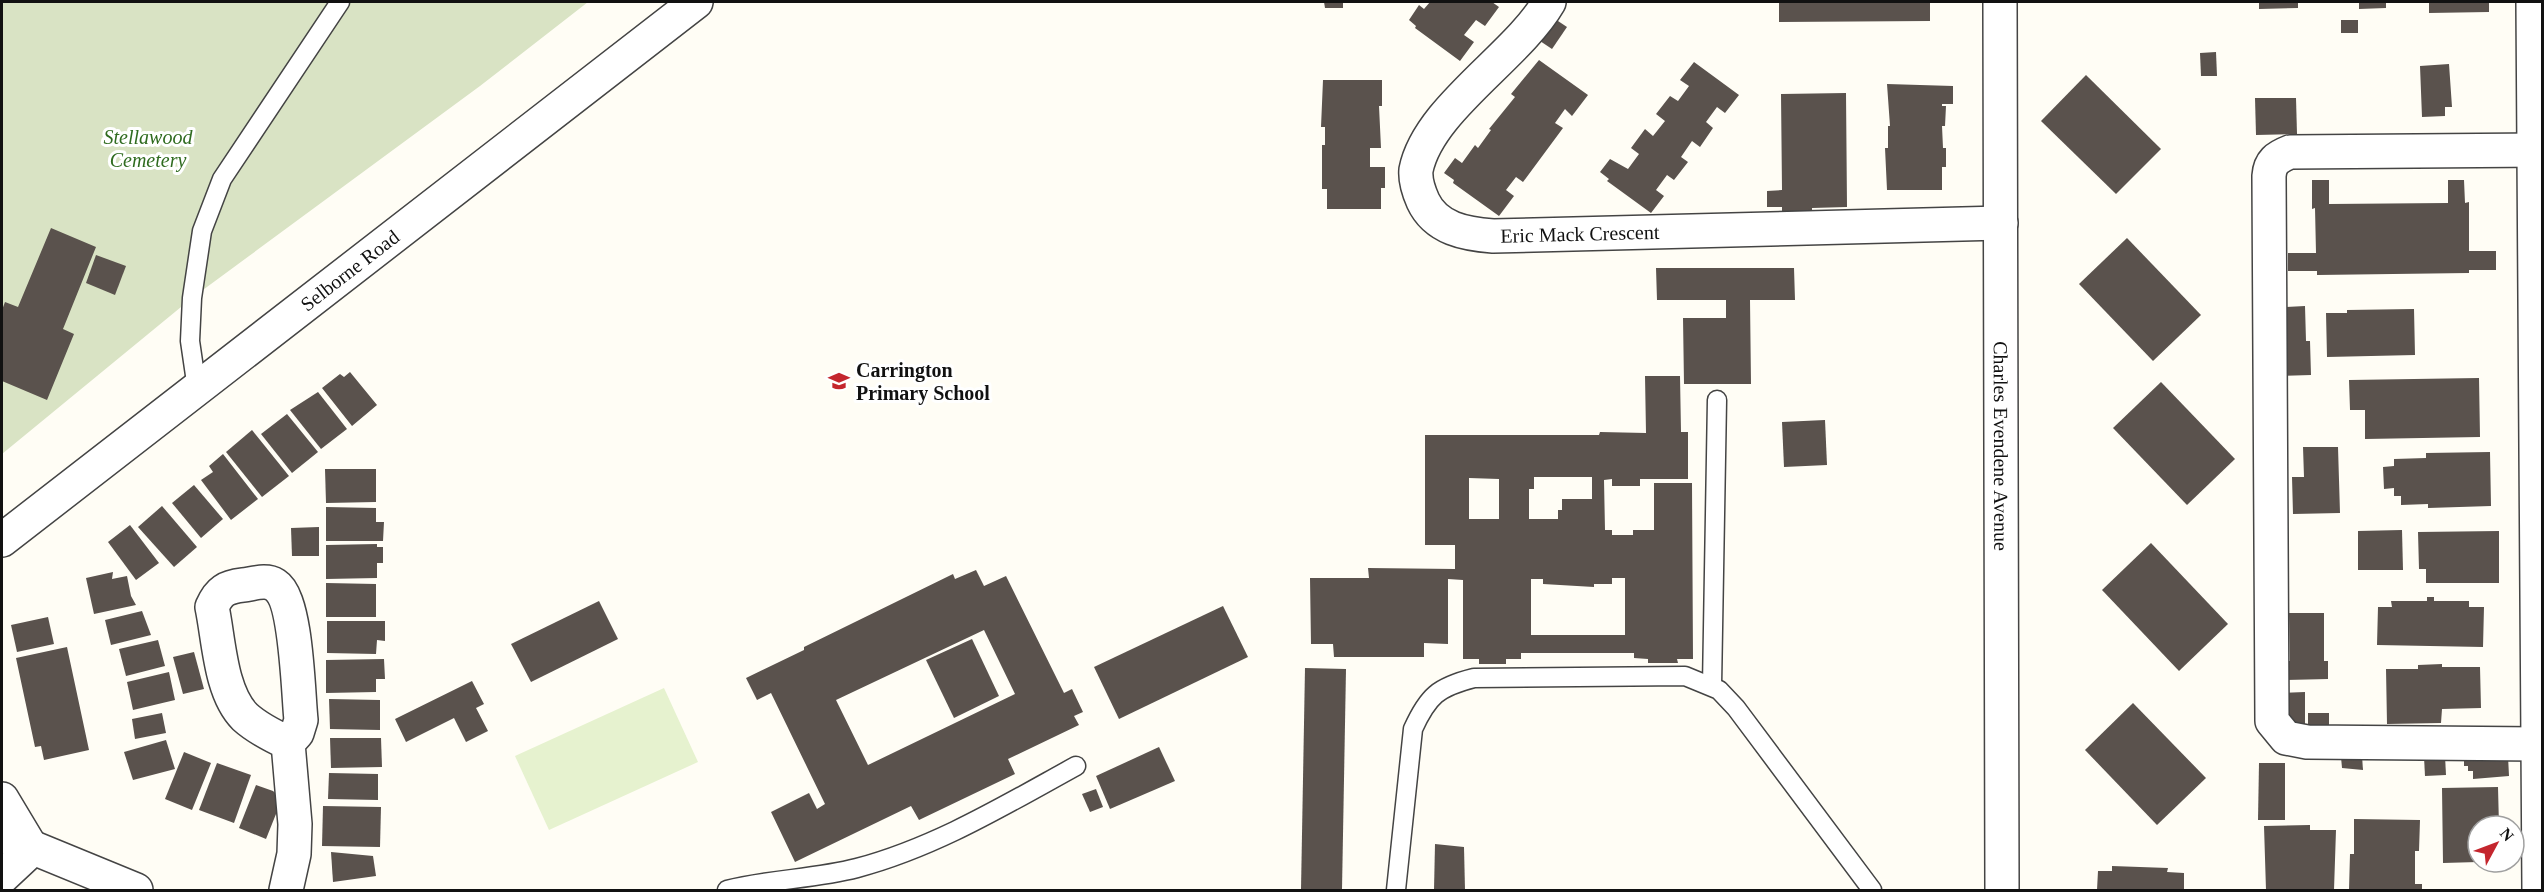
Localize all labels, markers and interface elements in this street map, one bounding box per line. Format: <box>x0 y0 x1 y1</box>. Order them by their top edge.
park label: Stellawood Cemetery <box>104 126 193 172</box>
street label: Eric Mack Crescent <box>1500 221 1660 247</box>
street label: Selborne Road <box>296 225 403 315</box>
street label: Charles Evendene Avenue <box>1990 341 2012 551</box>
place label: Carrington Primary School <box>856 359 990 405</box>
school or university icon: Carrington Primary School <box>827 369 851 393</box>
north arrow <box>2466 814 2526 874</box>
text: N <box>2497 825 2517 845</box>

